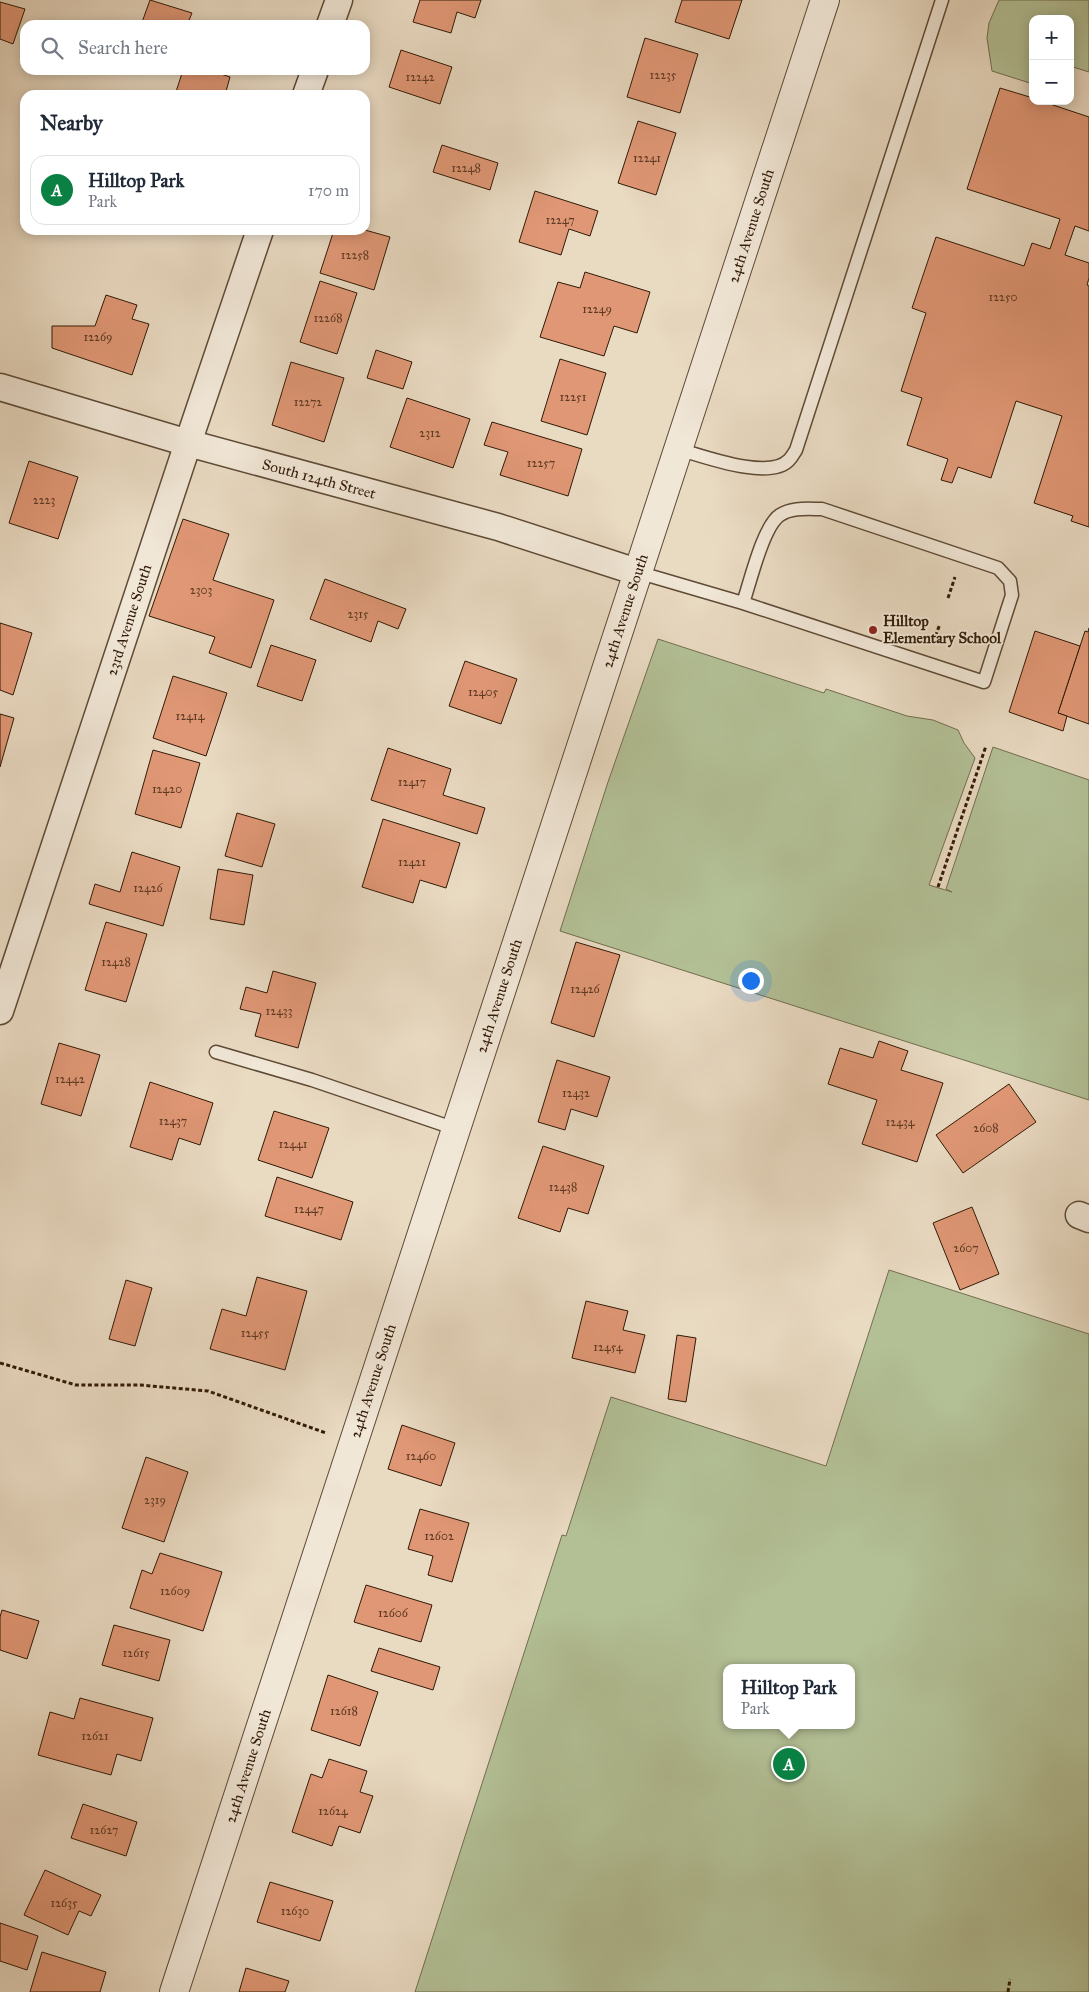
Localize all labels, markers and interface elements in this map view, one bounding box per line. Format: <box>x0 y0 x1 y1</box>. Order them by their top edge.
map controls <box>1029 15 1074 105</box>
button: + <box>1029 15 1074 60</box>
search box <box>20 20 370 75</box>
icon: search <box>38 34 66 62</box>
text: Search here <box>78 36 168 59</box>
button: − <box>1029 60 1074 105</box>
house number: 12235 <box>650 68 677 82</box>
house number: 12242 <box>405 70 435 84</box>
text: Nearby <box>40 110 103 136</box>
house number: 12241 <box>633 151 661 165</box>
house number: 12248 <box>451 161 481 175</box>
street label: 24th Avenue South <box>724 166 778 285</box>
text: Hilltop Park <box>88 169 184 192</box>
text: A <box>52 181 62 200</box>
text: 170 m <box>308 181 349 200</box>
text: Park <box>88 192 117 211</box>
house number: 12247 <box>545 213 575 227</box>
house number: 12258 <box>341 248 369 262</box>
house number: 12250 <box>988 290 1018 304</box>
house number: 12249 <box>582 302 612 316</box>
house number: 12268 <box>313 311 343 325</box>
house number: 12269 <box>83 330 113 344</box>
house number: 12251 <box>560 390 587 404</box>
house number: 12272 <box>294 395 322 409</box>
house number: 2312 <box>419 426 441 440</box>
street label: South 124th Street <box>260 455 378 503</box>
house number: 12257 <box>527 456 555 470</box>
house number: 2223 <box>33 493 55 507</box>
street label: 24th Avenue South <box>598 551 652 670</box>
street label: 23rd Avenue South <box>103 561 156 678</box>
house number: 2303 <box>190 583 212 597</box>
house number: 2315 <box>348 607 369 621</box>
place label: Hilltop Elementary School <box>883 612 1002 648</box>
marker: Hilltop Elementary School <box>867 624 879 636</box>
house number: 12405 <box>468 685 498 699</box>
house number: 12414 <box>176 709 205 723</box>
house number: 12417 <box>398 775 426 789</box>
house number: 12420 <box>152 782 182 796</box>
house number: 12421 <box>398 855 426 869</box>
house number: 12426 <box>133 881 164 895</box>
street label: 24th Avenue South <box>472 936 526 1055</box>
house number: 12428 <box>101 955 131 969</box>
your location <box>738 968 764 994</box>
house number: 12426 <box>570 982 601 996</box>
house number: 12433 <box>266 1004 293 1018</box>
house number: 12442 <box>55 1072 85 1086</box>
house number: 12432 <box>562 1086 590 1100</box>
house number: 12437 <box>159 1114 187 1128</box>
house number: 12434 <box>886 1115 915 1129</box>
house number: 2608 <box>973 1121 999 1135</box>
house number: 12441 <box>279 1137 308 1151</box>
house number: 12438 <box>549 1180 577 1194</box>
house number: 12447 <box>294 1202 324 1216</box>
house number: 2607 <box>953 1241 979 1255</box>
street label: 24th Avenue South <box>346 1321 400 1440</box>
house number: 12455 <box>241 1326 270 1340</box>
house number: 12454 <box>593 1340 623 1354</box>
house number: 12460 <box>406 1449 436 1463</box>
house number: 2319 <box>144 1493 166 1507</box>
house number: 12602 <box>424 1529 454 1543</box>
house number: 12609 <box>160 1584 190 1598</box>
house number: 12606 <box>378 1606 409 1620</box>
house number: 12615 <box>123 1646 150 1660</box>
popup <box>723 1664 855 1729</box>
text: Hilltop Park <box>741 1676 837 1699</box>
text: Park <box>741 1699 770 1718</box>
house number: 12618 <box>330 1704 358 1718</box>
street label: 24th Avenue South <box>221 1706 275 1825</box>
house number: 12621 <box>81 1729 109 1743</box>
pin: A <box>773 1745 805 1783</box>
house number: 12624 <box>318 1804 348 1818</box>
house number: 12627 <box>90 1823 118 1837</box>
house number: 12635 <box>50 1896 78 1910</box>
house number: 12630 <box>281 1904 309 1918</box>

